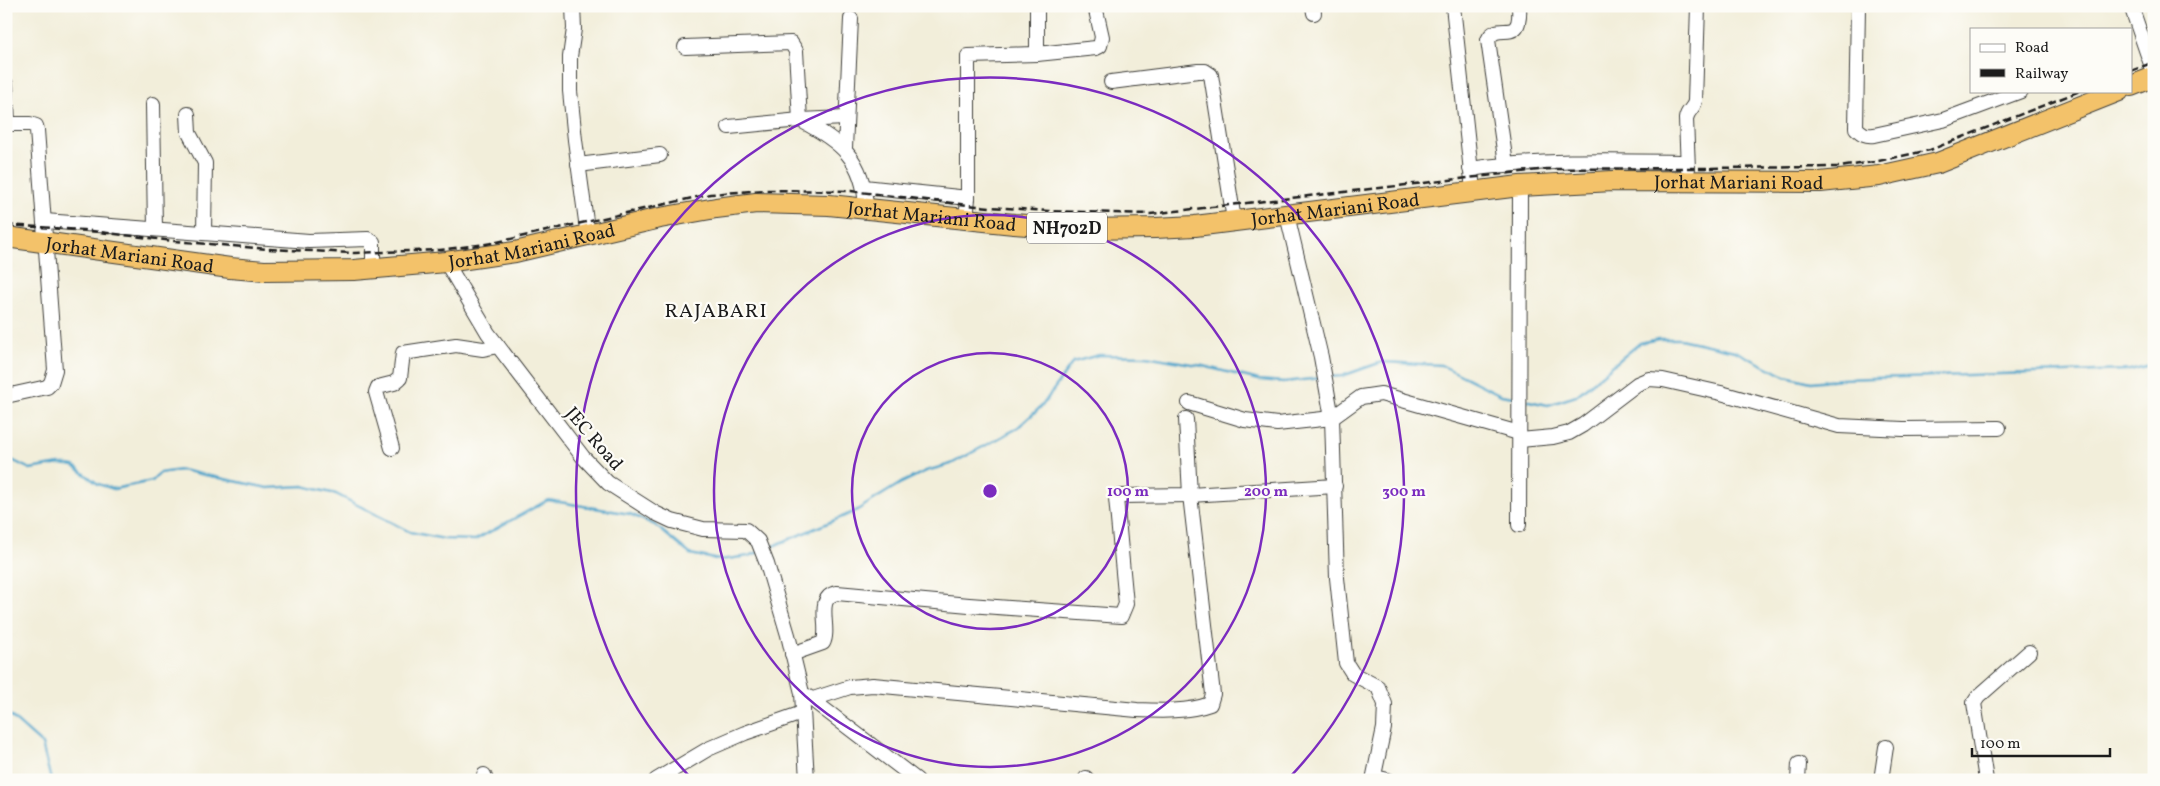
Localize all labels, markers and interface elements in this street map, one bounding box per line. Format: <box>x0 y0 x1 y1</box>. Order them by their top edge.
legend <box>1970 28 2132 92</box>
text: Road <box>2015 38 2049 59</box>
text: Railway <box>2015 64 2068 85</box>
street label: Jorhat Mariani Road <box>1654 170 1824 197</box>
street label: Jorhat Mariani Road <box>1250 187 1421 234</box>
street label: Jorhat Mariani Road <box>846 196 1017 239</box>
road number: NH702D <box>1027 212 1107 244</box>
street label: Jorhat Mariani Road <box>447 218 618 276</box>
street label: Jorhat Mariani Road <box>44 232 215 281</box>
district label: RAJABARI <box>664 298 768 326</box>
street label: JEC Road <box>558 402 628 477</box>
centre of rings <box>981 482 999 500</box>
text: 100 m <box>1107 482 1150 503</box>
text: 200 m <box>1244 482 1288 503</box>
text: 300 m <box>1382 482 1426 503</box>
scale bar <box>1972 726 2110 758</box>
text: 100 m <box>1980 734 2020 755</box>

